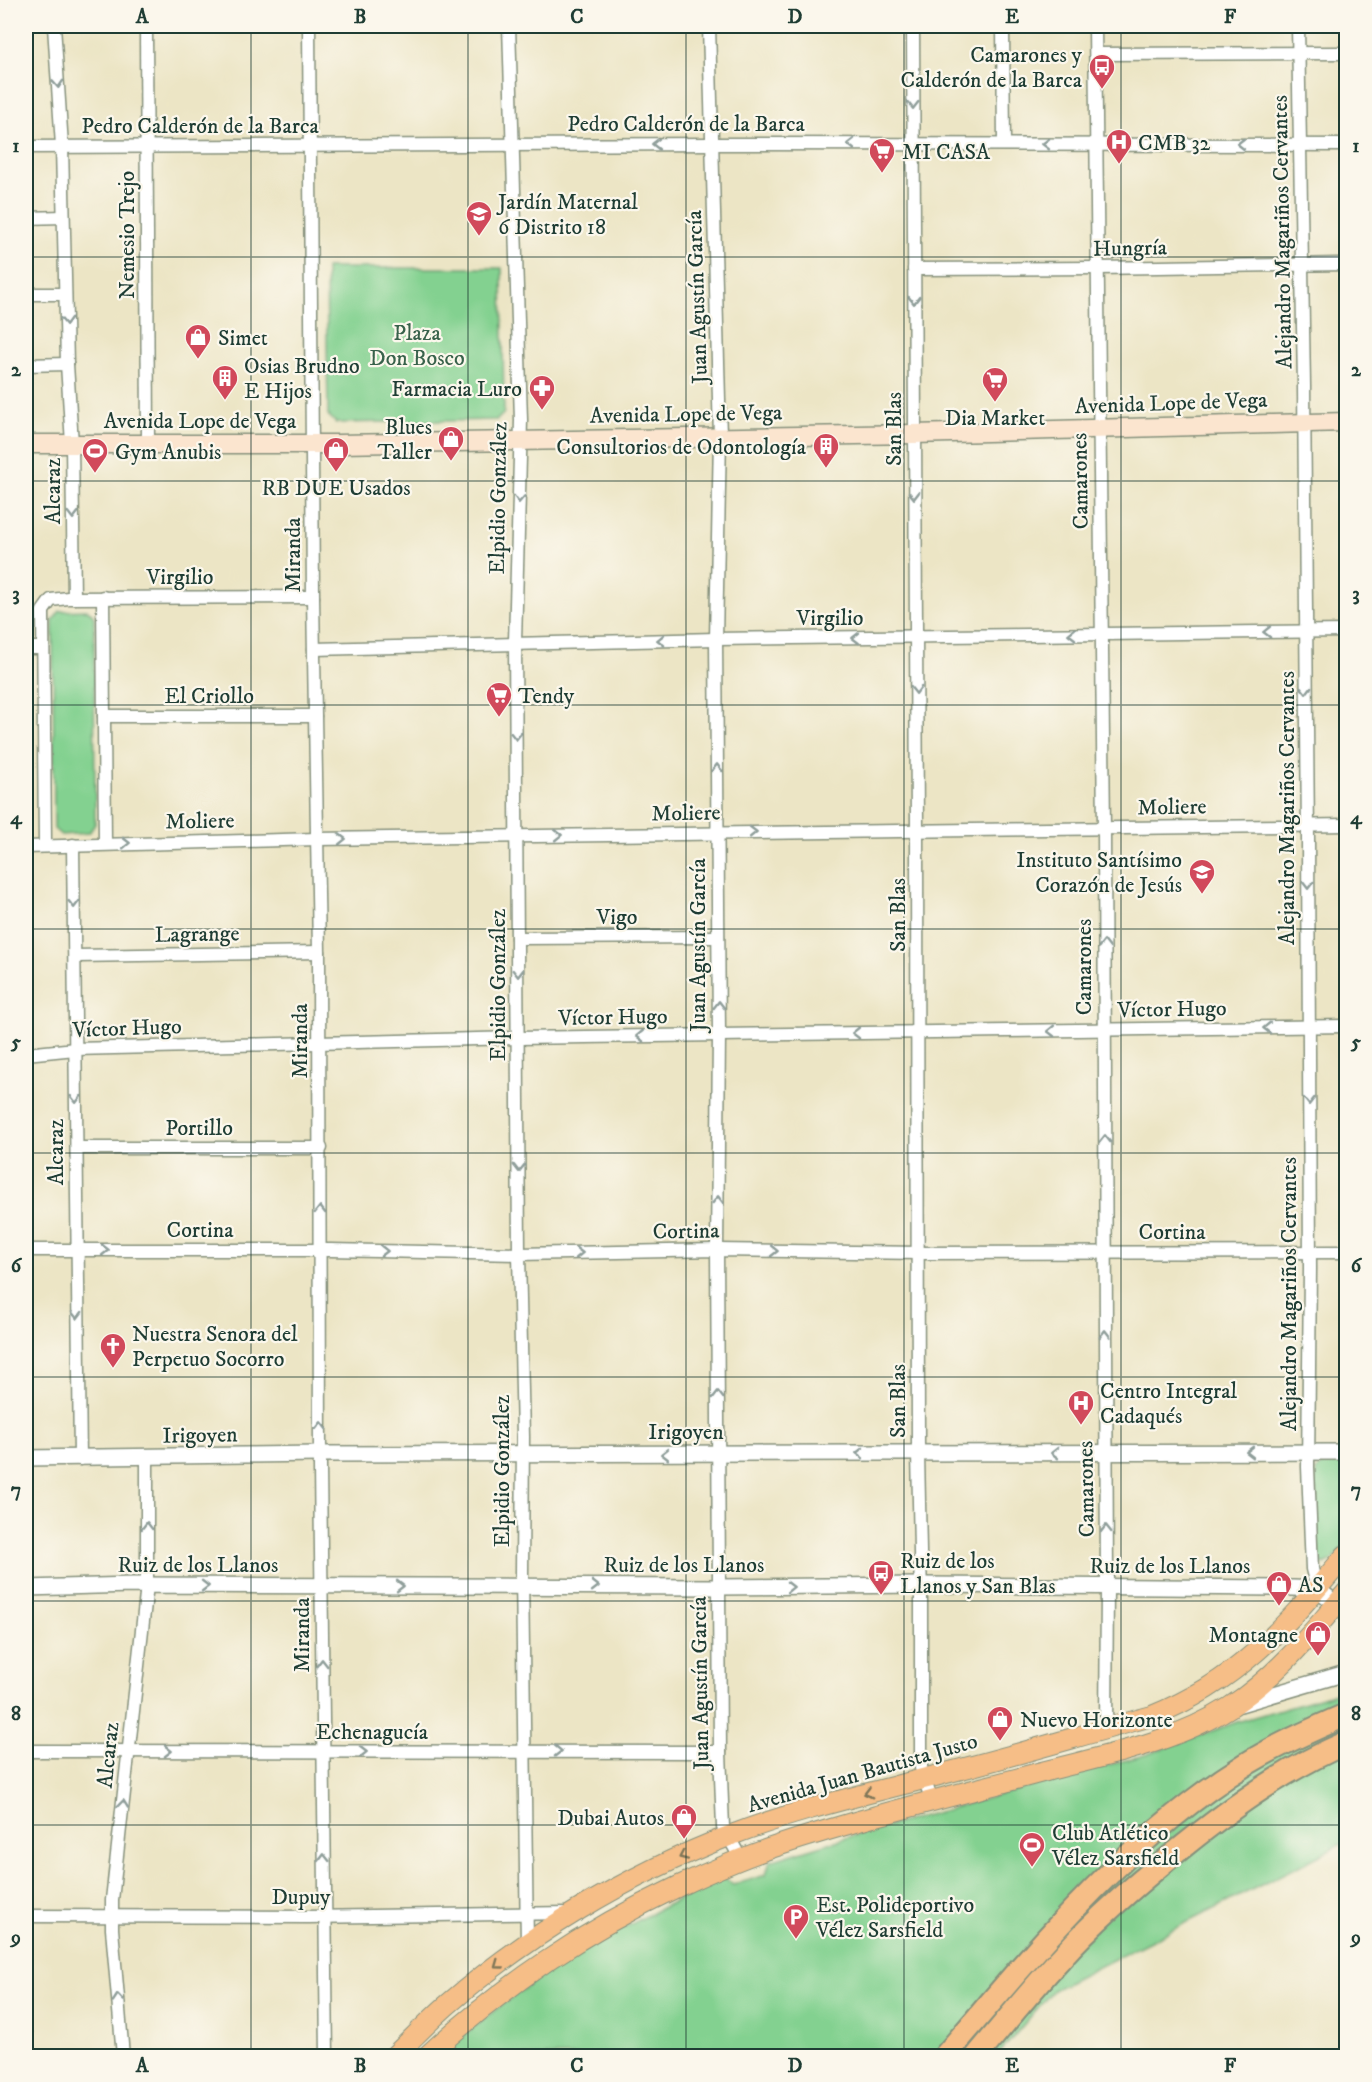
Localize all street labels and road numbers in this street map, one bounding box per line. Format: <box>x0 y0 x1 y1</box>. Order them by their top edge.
street label: Alejandro Magariños Cervantes <box>1267 95 1298 369</box>
street label: Pedro Calderón de la Barca <box>567 111 805 138</box>
street label: Pedro Calderón de la Barca <box>81 113 319 140</box>
street label: Nemesio Trejo <box>114 171 141 299</box>
street label: Juan Agustín García <box>681 209 714 386</box>
street label: Hungría <box>1093 234 1168 263</box>
street label: Avenida Lope de Vega <box>1074 387 1268 420</box>
street label: San Blas <box>881 392 908 466</box>
street label: Avenida Lope de Vega <box>589 399 783 430</box>
street label: Avenida Lope de Vega <box>104 408 297 435</box>
street label: Elpidio González <box>484 421 513 575</box>
street label: Camarones <box>1066 432 1095 530</box>
street label: Alcaraz <box>40 457 67 524</box>
street label: Miranda <box>280 517 307 593</box>
street label: Virgilio <box>146 564 213 591</box>
street label: Virgilio <box>796 605 863 632</box>
street label: Alejandro Magariños Cervantes <box>1274 671 1301 945</box>
street label: El Criollo <box>164 683 254 710</box>
street label: Moliere <box>1137 793 1207 822</box>
street label: Moliere <box>651 799 721 828</box>
street label: Moliere <box>165 807 235 836</box>
street label: Juan Agustín García <box>685 858 712 1034</box>
street label: San Blas <box>885 878 912 952</box>
street label: Vigo <box>596 904 637 931</box>
street label: Elpidio González <box>485 908 512 1061</box>
street label: Camarones <box>1071 919 1098 1015</box>
street label: Lagrange <box>154 920 240 949</box>
street label: Víctor Hugo <box>1116 995 1227 1024</box>
street label: Miranda <box>287 1003 314 1079</box>
street label: Víctor Hugo <box>557 1003 668 1032</box>
street label: Víctor Hugo <box>71 1013 182 1044</box>
street label: Portillo <box>165 1115 233 1142</box>
street label: Alcaraz <box>43 1118 70 1185</box>
street label: Alejandro Magariños Cervantes <box>1276 1157 1303 1431</box>
street label: Cortina <box>167 1217 234 1244</box>
street label: Cortina <box>652 1217 720 1246</box>
street label: Cortina <box>1139 1219 1206 1246</box>
street label: San Blas <box>885 1364 912 1438</box>
street label: Elpidio González <box>489 1394 516 1547</box>
street label: Irigoyen <box>648 1419 724 1446</box>
street label: Irigoyen <box>162 1421 238 1450</box>
street label: Camarones <box>1072 1440 1101 1538</box>
street label: Ruiz de los Llanos <box>118 1552 278 1579</box>
street label: Ruiz de los Llanos <box>604 1552 764 1579</box>
street label: Ruiz de los Llanos <box>1090 1553 1250 1580</box>
street label: Juan Agustín García <box>685 1595 716 1772</box>
street label: Miranda <box>289 1597 316 1673</box>
street label: Echenagucía <box>316 1719 429 1746</box>
street label: Alcaraz <box>92 1720 125 1790</box>
street label: Avenida Juan Bautista Justo <box>744 1728 981 1819</box>
street label: Dupuy <box>271 1884 331 1911</box>

